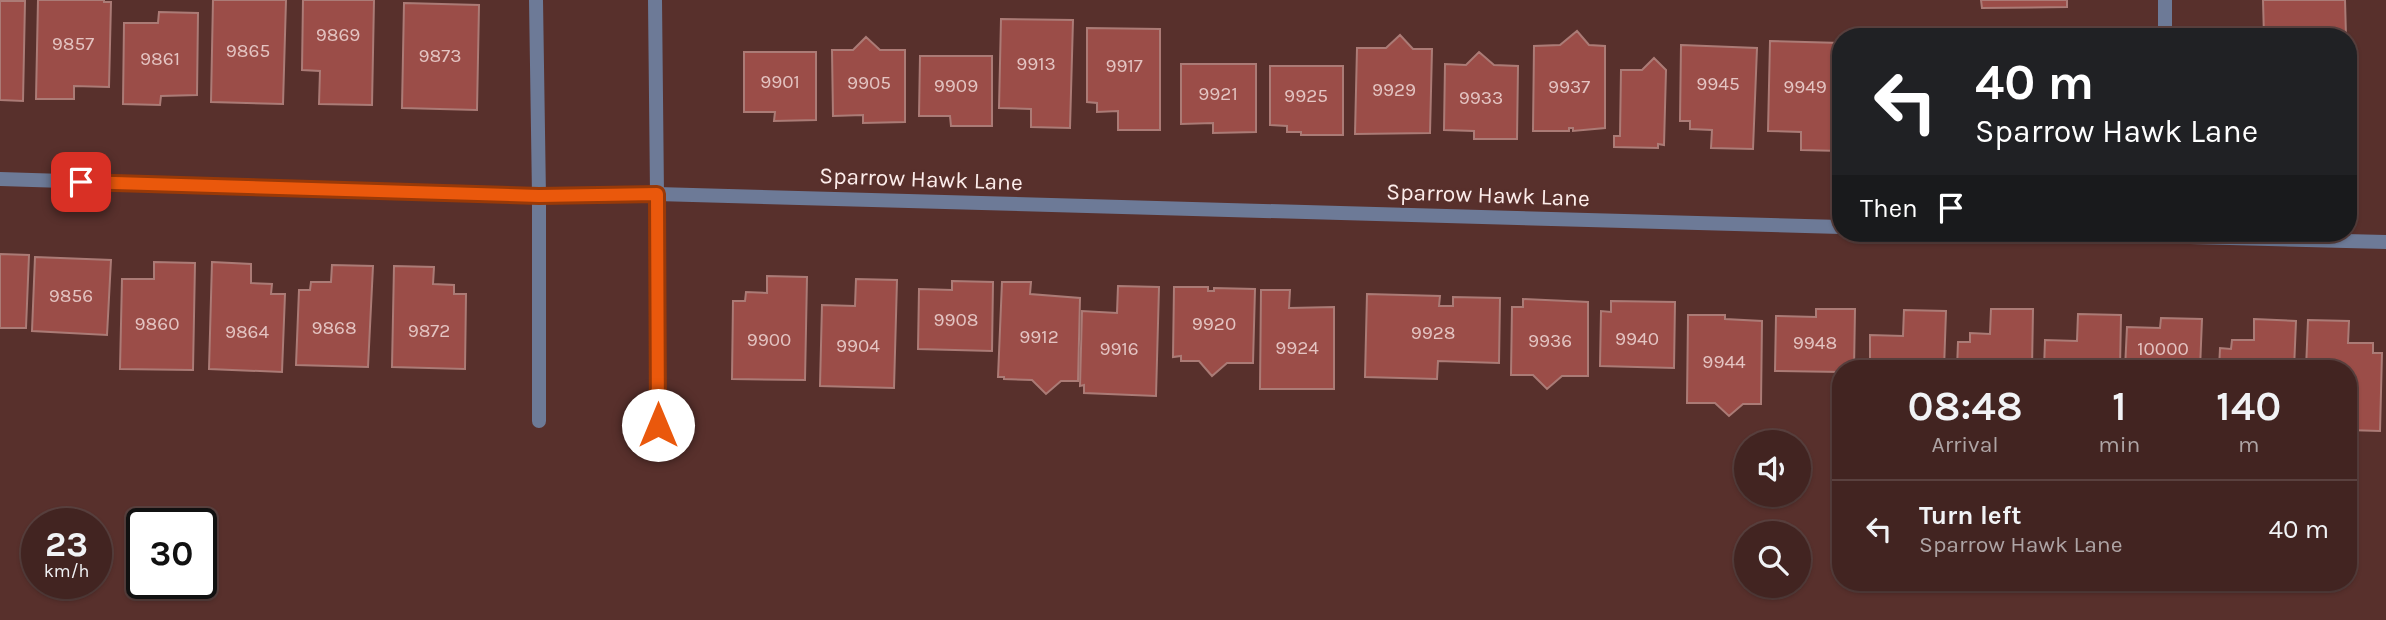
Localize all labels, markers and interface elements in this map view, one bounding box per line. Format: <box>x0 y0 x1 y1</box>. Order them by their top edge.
house number: 9869 <box>316 24 360 46</box>
house number: 9857 <box>52 33 94 55</box>
house number: 9865 <box>226 40 270 62</box>
house number: 9873 <box>419 45 461 67</box>
house number: 9861 <box>140 48 180 70</box>
house number: 9913 <box>1016 53 1056 75</box>
text: 40 m <box>1975 54 2094 111</box>
house number: 9917 <box>1105 55 1143 77</box>
icon: left <box>1860 56 1951 147</box>
house number: 9901 <box>760 71 800 93</box>
house number: 9905 <box>847 72 891 94</box>
house number: 9945 <box>1696 73 1740 95</box>
house number: 9909 <box>934 75 978 97</box>
house number: 9937 <box>1548 76 1590 98</box>
house number: 9949 <box>1783 76 1827 98</box>
house number: 9929 <box>1372 79 1416 101</box>
house number: 9921 <box>1198 83 1238 105</box>
house number: 9925 <box>1284 85 1328 107</box>
house number: 9933 <box>1459 87 1503 109</box>
text: Sparrow Hawk Lane <box>1975 113 2258 150</box>
pin <box>51 152 111 212</box>
street label: Sparrow Hawk Lane <box>819 162 1023 196</box>
icon: arrive <box>62 163 100 201</box>
street label: Sparrow Hawk Lane <box>1386 178 1590 212</box>
icon: arrive <box>1932 189 1970 227</box>
text: Then <box>1860 193 1918 224</box>
house number: 9856 <box>49 285 93 307</box>
house number: 9908 <box>934 309 979 331</box>
house number: 9860 <box>135 313 179 335</box>
house number: 9920 <box>1192 313 1236 335</box>
house number: 9868 <box>311 317 357 339</box>
house number: 9872 <box>408 320 450 342</box>
house number: 9864 <box>225 321 269 343</box>
house number: 9928 <box>1411 322 1455 344</box>
house number: 9912 <box>1019 326 1059 348</box>
house number: 9940 <box>1615 328 1659 350</box>
house number: 9900 <box>747 329 791 351</box>
house number: 9936 <box>1528 330 1572 352</box>
house number: 9948 <box>1793 332 1837 354</box>
house number: 9904 <box>836 335 880 357</box>
house number: 9924 <box>1275 337 1319 359</box>
house number: 9916 <box>1099 338 1139 360</box>
house number: 10000 <box>2137 338 2189 360</box>
house number: 9944 <box>1702 351 1746 373</box>
text: 08:48 <box>1908 381 2023 431</box>
text: 1 <box>2112 381 2127 431</box>
text: 140 <box>2216 381 2281 431</box>
position arrow <box>621 388 695 462</box>
map controls <box>1734 430 1811 598</box>
button: sound <box>1734 430 1811 507</box>
text: Arrival <box>1931 431 1999 458</box>
text: min <box>2098 431 2140 458</box>
text: m <box>2238 431 2259 458</box>
text: Turn left <box>1919 500 2021 531</box>
speed limit sign: 30 <box>126 508 217 599</box>
icon: left <box>1860 510 1898 548</box>
text: 40 m <box>2269 514 2329 545</box>
button: search <box>1734 521 1811 598</box>
text: 23 <box>45 524 88 565</box>
text: Sparrow Hawk Lane <box>1919 531 2123 558</box>
text: km/h <box>44 560 89 582</box>

